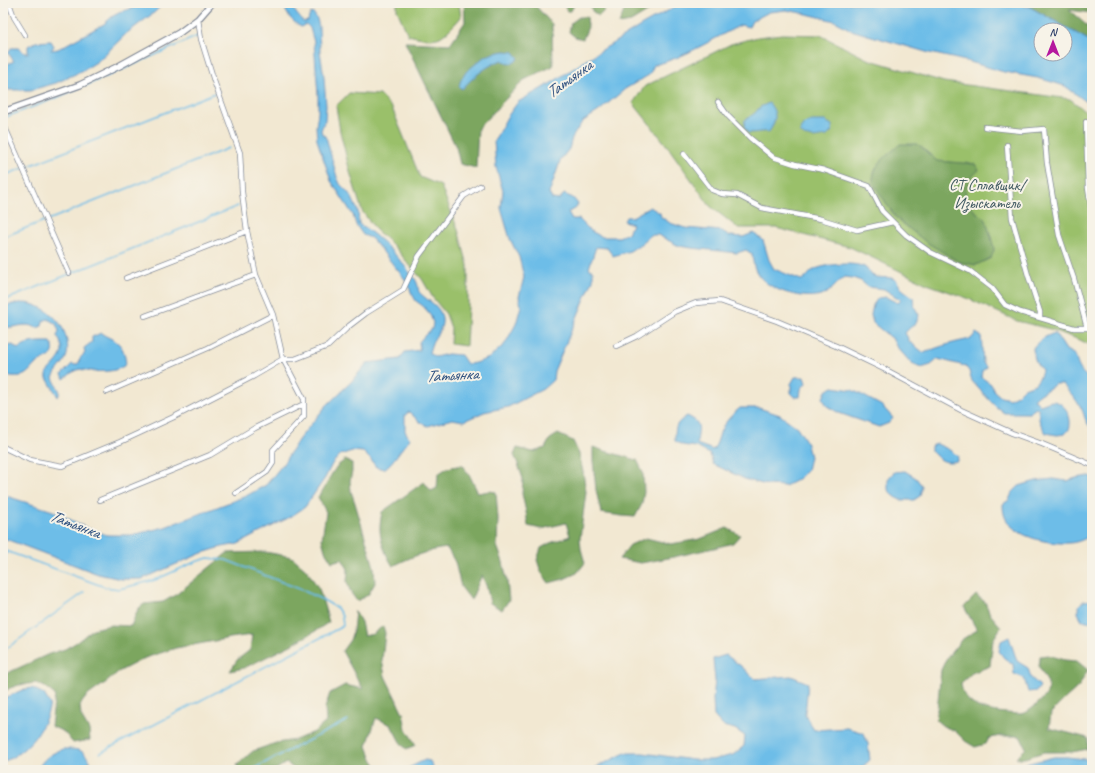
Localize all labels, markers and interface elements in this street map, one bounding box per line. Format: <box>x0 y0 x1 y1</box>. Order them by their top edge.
north arrow <box>1033 22 1073 62</box>
text: N <box>1050 25 1059 39</box>
water label: Татьянка <box>542 54 598 103</box>
park label: СТ Сплавщик/ Изыскатель <box>949 175 1029 213</box>
water label: Татьянка <box>425 363 481 387</box>
water label: Татьянка <box>47 505 105 544</box>

